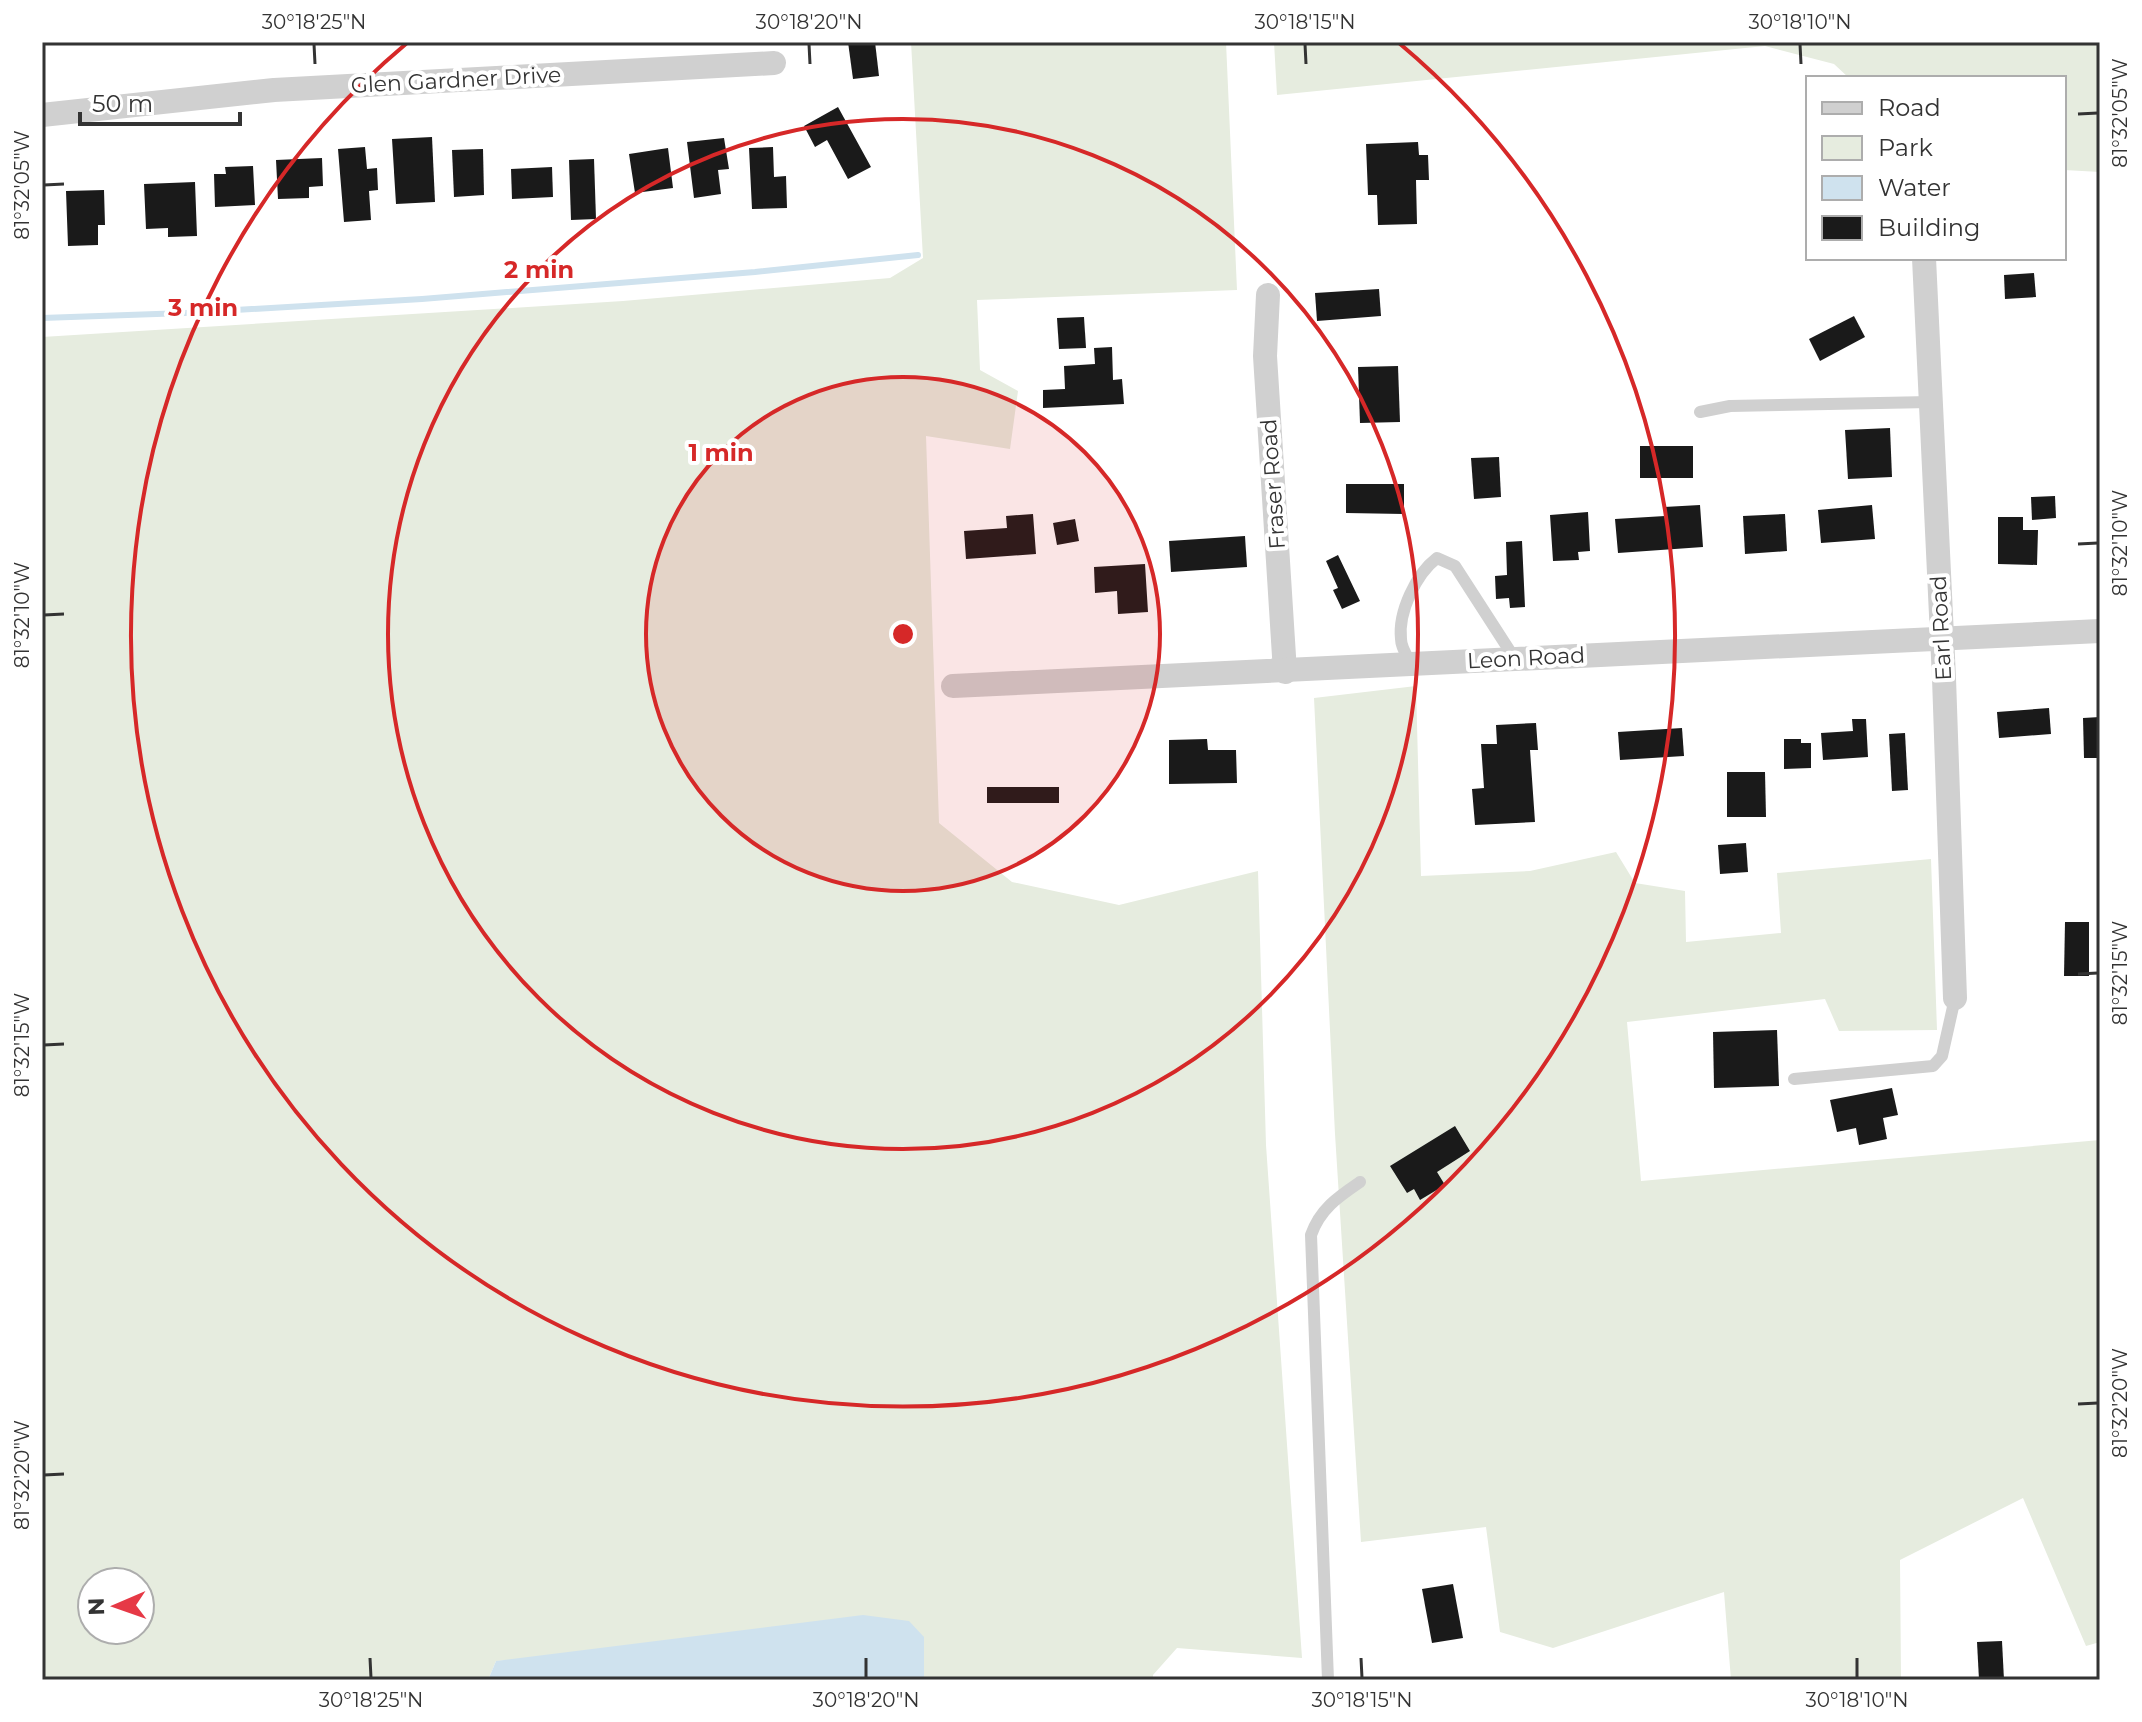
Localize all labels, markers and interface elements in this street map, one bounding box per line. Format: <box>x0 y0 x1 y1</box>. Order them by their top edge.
text: 30°18'25"N <box>262 10 366 34</box>
text: 30°18'20"N <box>756 10 862 34</box>
text: 30°18'15"N <box>1254 10 1356 34</box>
text: 30°18'10"N <box>1748 10 1852 34</box>
text: 81°32'05"W <box>2108 58 2132 168</box>
street label: Glen Gardner Drive <box>350 61 562 99</box>
scale bar <box>80 76 240 126</box>
legend <box>1806 76 2066 260</box>
text: 50 m <box>92 89 153 118</box>
text: Road <box>1878 93 1941 122</box>
text: 81°32'05"W <box>10 130 34 240</box>
text: Park <box>1878 133 1933 162</box>
text: Water <box>1878 173 1951 202</box>
text: Building <box>1878 213 1981 242</box>
text: 2 min <box>504 255 574 284</box>
text: 3 min <box>167 293 238 322</box>
street label: Fraser Road <box>1255 418 1291 550</box>
text: 1 min <box>688 438 754 467</box>
text: 81°32'10"W <box>2108 490 2132 596</box>
text: 81°32'10"W <box>10 562 34 668</box>
street label: Earl Road <box>1925 575 1957 681</box>
centre of rings <box>889 620 917 648</box>
street label: Leon Road <box>1466 641 1586 675</box>
text: 81°32'15"W <box>2108 921 2132 1025</box>
text: 81°32'15"W <box>10 993 34 1097</box>
text: 81°32'20"W <box>2108 1348 2132 1458</box>
text: 81°32'20"W <box>10 1420 34 1530</box>
north arrow <box>76 1566 156 1646</box>
text: N <box>83 1597 110 1616</box>
text: 30°18'25"N <box>319 1688 423 1712</box>
text: 30°18'20"N <box>813 1688 919 1712</box>
text: 30°18'15"N <box>1311 1688 1413 1712</box>
text: 30°18'10"N <box>1805 1688 1909 1712</box>

